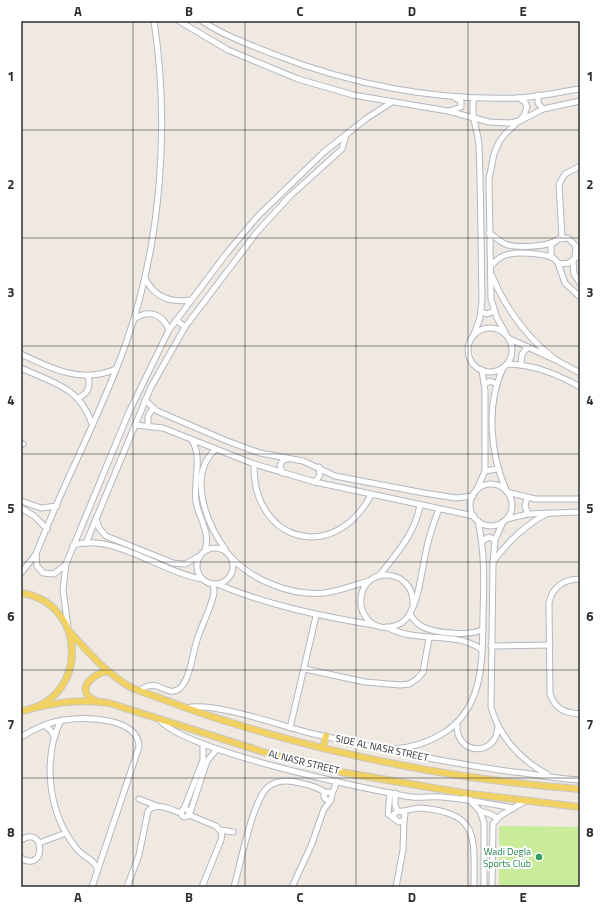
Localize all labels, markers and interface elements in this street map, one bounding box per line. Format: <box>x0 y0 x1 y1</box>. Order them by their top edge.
text: A <box>74 1 82 21</box>
text: B <box>185 1 193 21</box>
text: C <box>296 1 304 21</box>
text: D <box>408 1 416 21</box>
text: E <box>519 1 527 21</box>
text: 1 <box>7 66 15 86</box>
text: 1 <box>586 66 594 86</box>
text: 2 <box>7 174 15 194</box>
text: 2 <box>586 174 594 194</box>
text: 3 <box>7 282 15 302</box>
text: 3 <box>586 282 594 302</box>
text: 4 <box>7 390 15 410</box>
text: 4 <box>586 390 594 410</box>
text: 5 <box>7 498 15 518</box>
text: 5 <box>586 498 594 518</box>
text: 6 <box>7 606 15 626</box>
text: 6 <box>586 606 594 626</box>
text: 7 <box>7 714 15 734</box>
text: 7 <box>586 714 594 734</box>
street label: SIDE AL NASR STREET <box>334 731 431 765</box>
street label: AL NASR STREET <box>267 746 342 778</box>
text: 8 <box>7 822 15 842</box>
text: 8 <box>586 822 594 842</box>
place label: Wadi Degla Sports Club <box>483 844 531 871</box>
marker: Wadi Degla Sports Club <box>534 852 544 862</box>
text: A <box>74 887 82 907</box>
text: B <box>185 887 193 907</box>
text: C <box>296 887 304 907</box>
text: D <box>408 887 416 907</box>
text: E <box>519 887 527 907</box>

